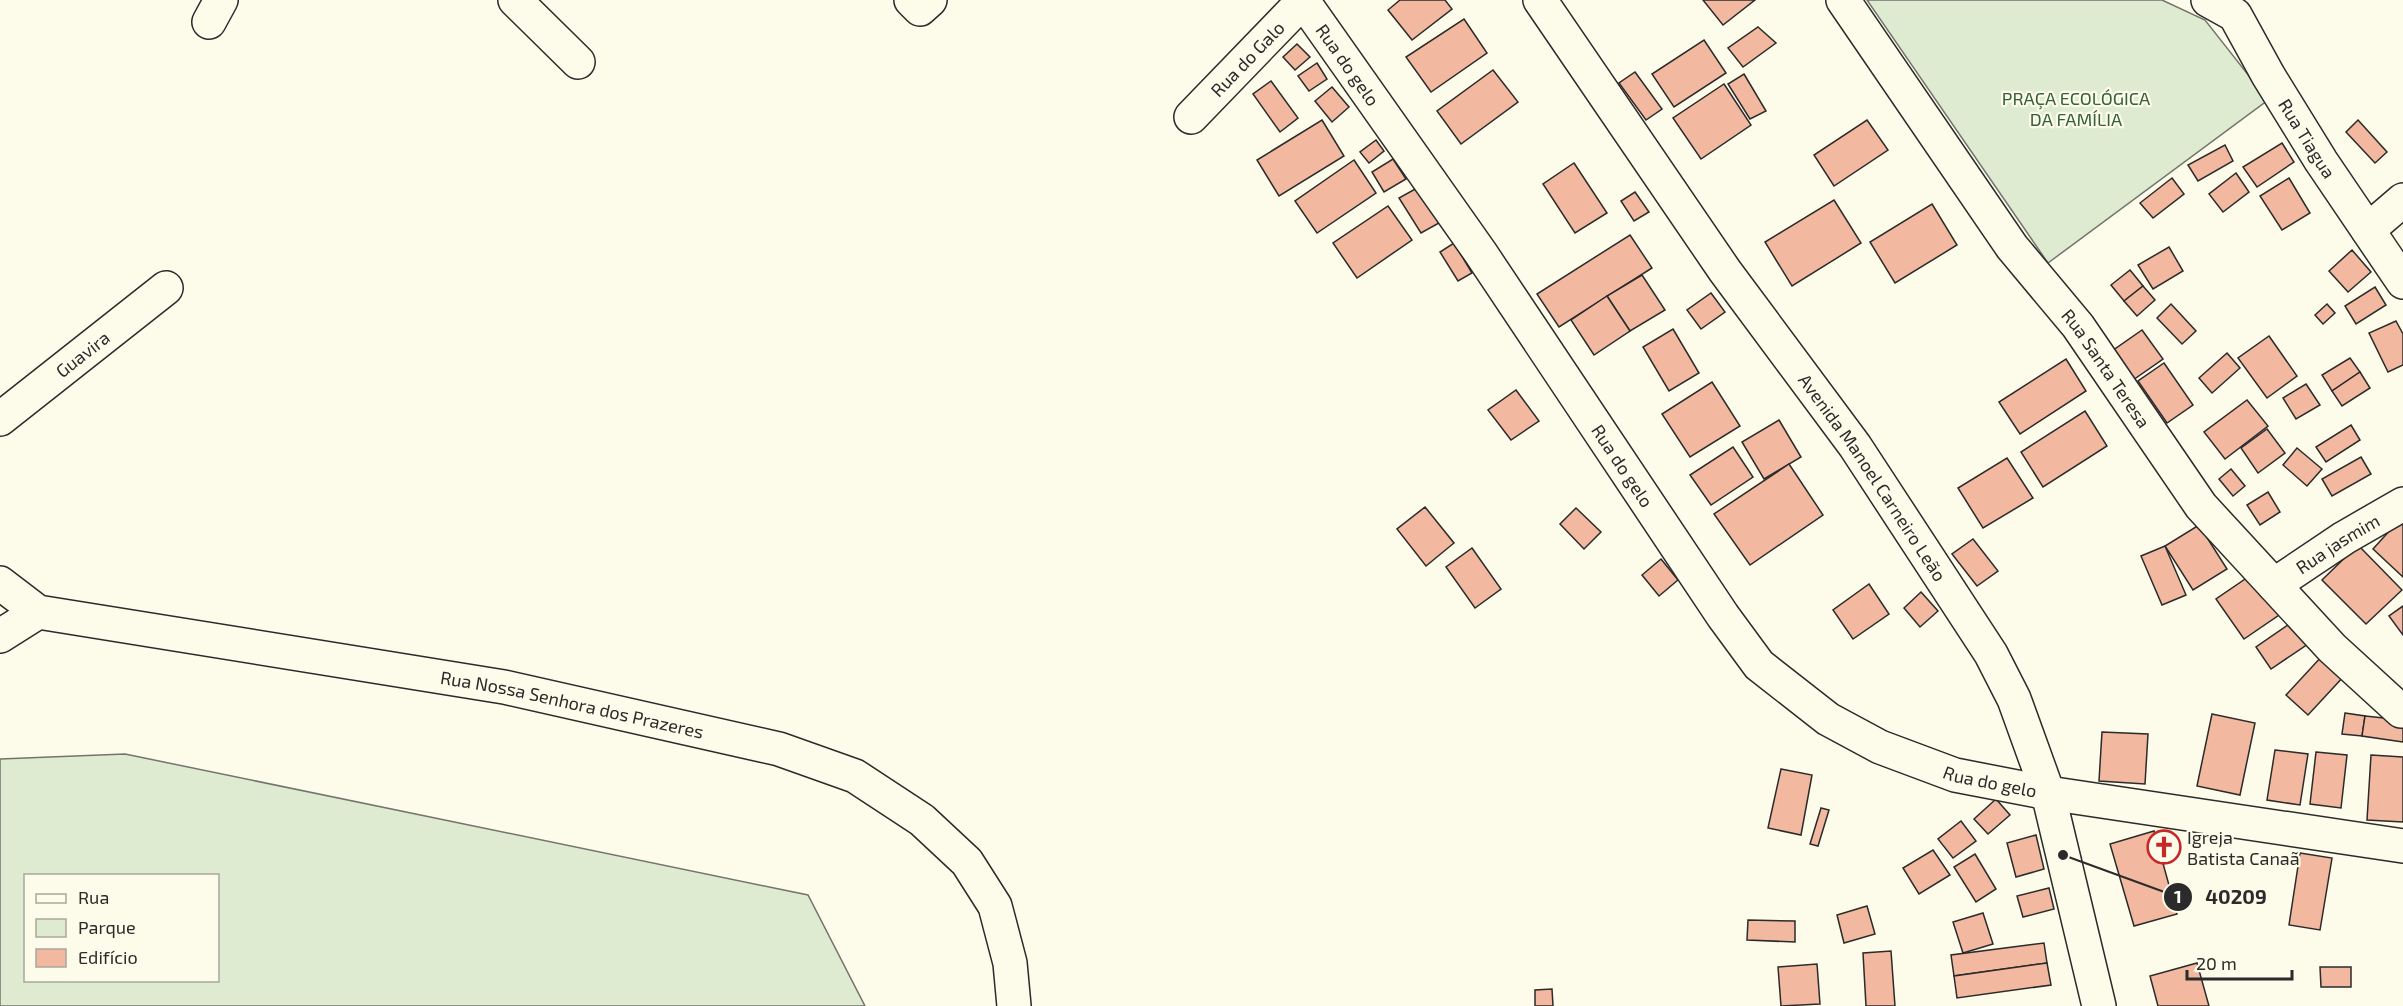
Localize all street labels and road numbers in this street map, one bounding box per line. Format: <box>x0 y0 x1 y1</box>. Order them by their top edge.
street label: Rua do Galo <box>1206 16 1289 101</box>
street label: Rua do gelo <box>1312 20 1384 110</box>
street label: Rua Tiagua <box>2274 94 2341 183</box>
street label: Rua Santa Teresa <box>2057 304 2155 432</box>
street label: Guavira <box>51 326 114 382</box>
street label: Avenida Manoel Carneiro Leão <box>1794 369 1951 585</box>
street label: Rua do gelo <box>1587 420 1658 511</box>
street label: Rua jasmim <box>2292 509 2383 578</box>
street label: Rua Nossa Senhora dos Prazeres <box>439 666 706 743</box>
street label: Rua do gelo <box>1940 761 2039 802</box>

